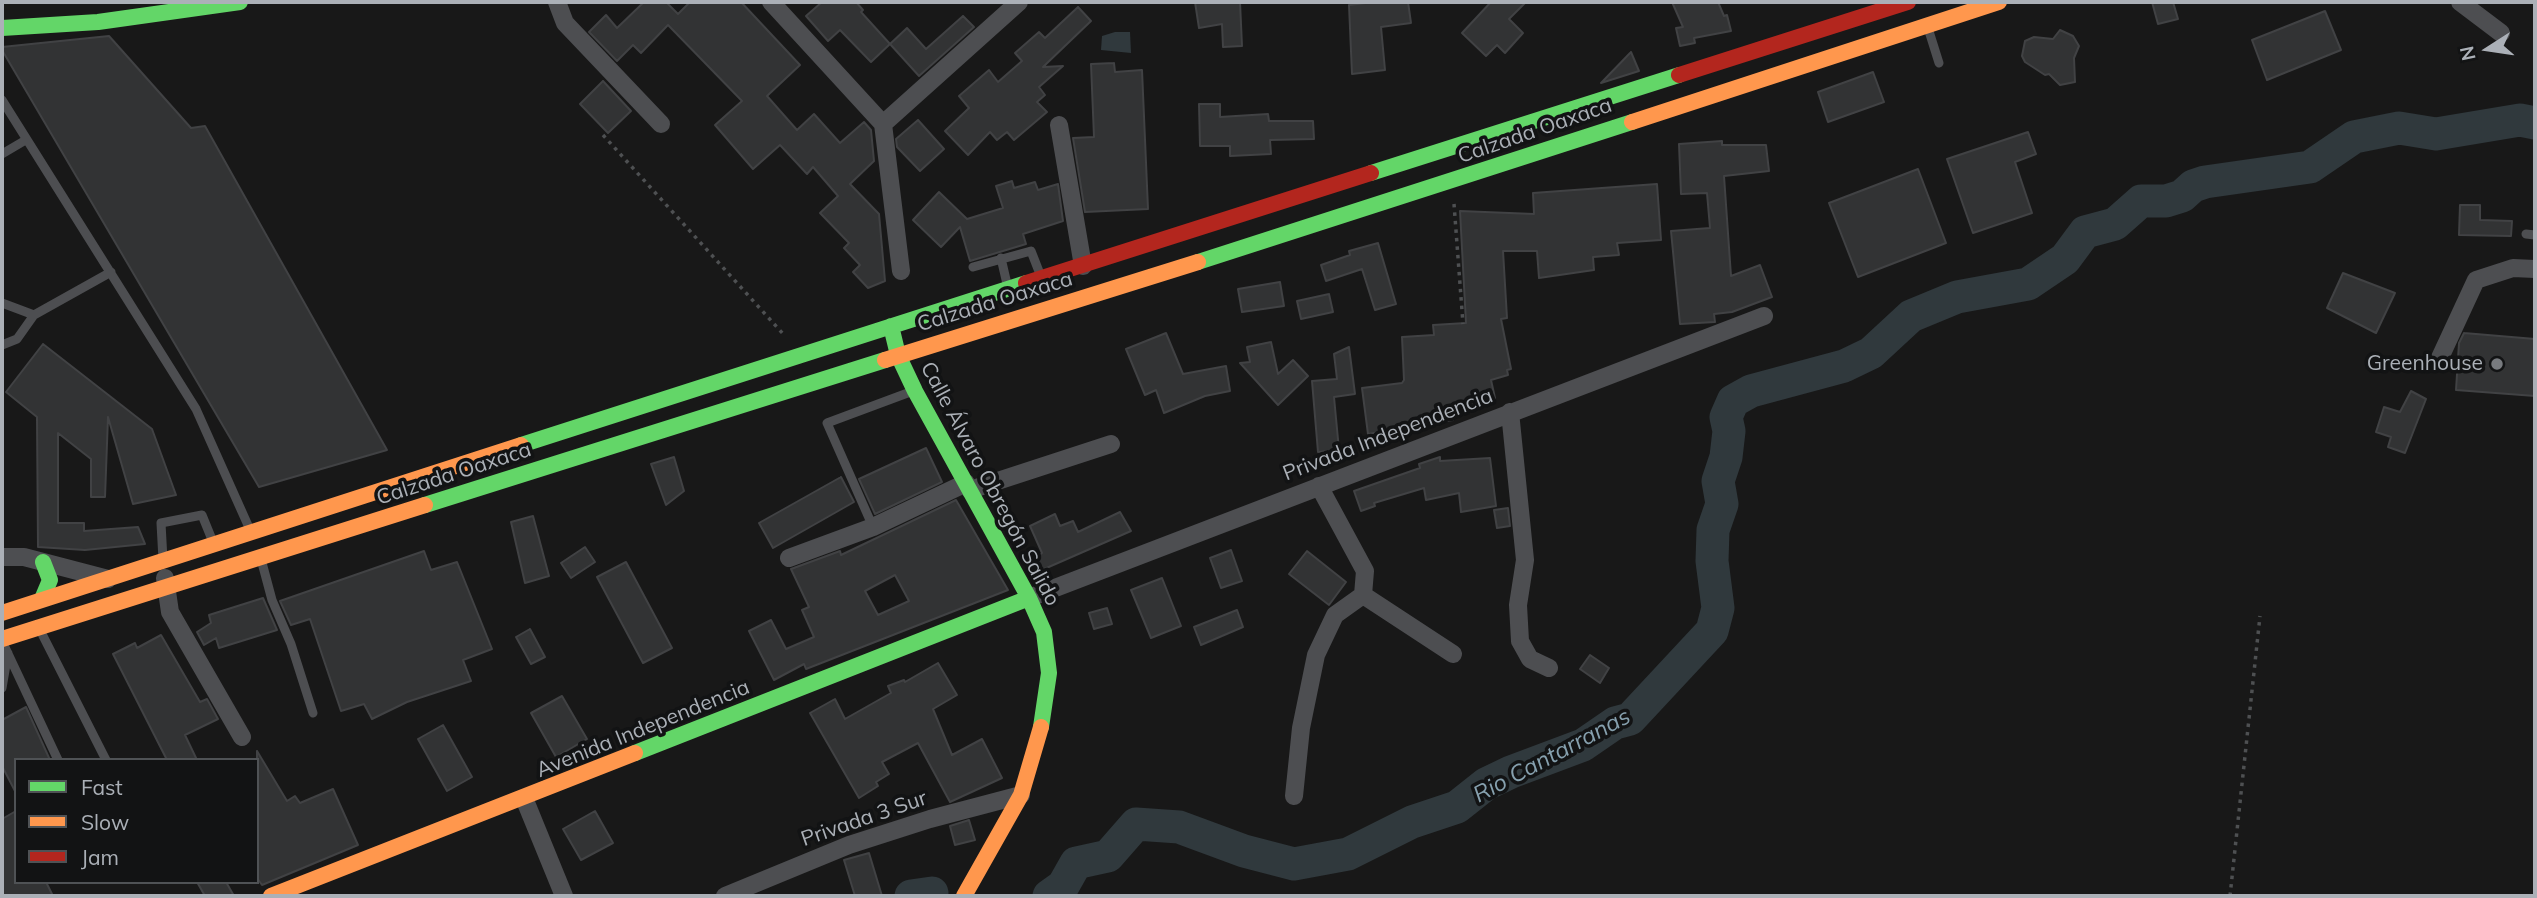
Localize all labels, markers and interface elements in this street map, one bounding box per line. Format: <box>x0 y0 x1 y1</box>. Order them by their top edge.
north arrow <box>2453 14 2523 84</box>
text: N <box>2454 44 2481 63</box>
street label: Calzada Oaxaca <box>1455 93 1615 169</box>
street label: Calzada Oaxaca <box>914 266 1076 338</box>
place label: Greenhouse <box>2367 351 2483 377</box>
marker: Greenhouse <box>2489 356 2505 372</box>
street label: Calle Álvaro Obregón Salido <box>915 358 1065 610</box>
street label: Privada Independencia <box>1280 383 1496 487</box>
street label: Calzada Oaxaca <box>373 437 535 511</box>
street label: Avenida Independencia <box>533 675 753 783</box>
water label: Rio Cantarranas <box>1469 703 1635 809</box>
legend <box>14 758 259 884</box>
text: Fast <box>81 774 123 800</box>
street label: Privada 3 Sur <box>798 786 930 852</box>
text: Slow <box>81 809 129 835</box>
text: Jam <box>81 844 119 870</box>

